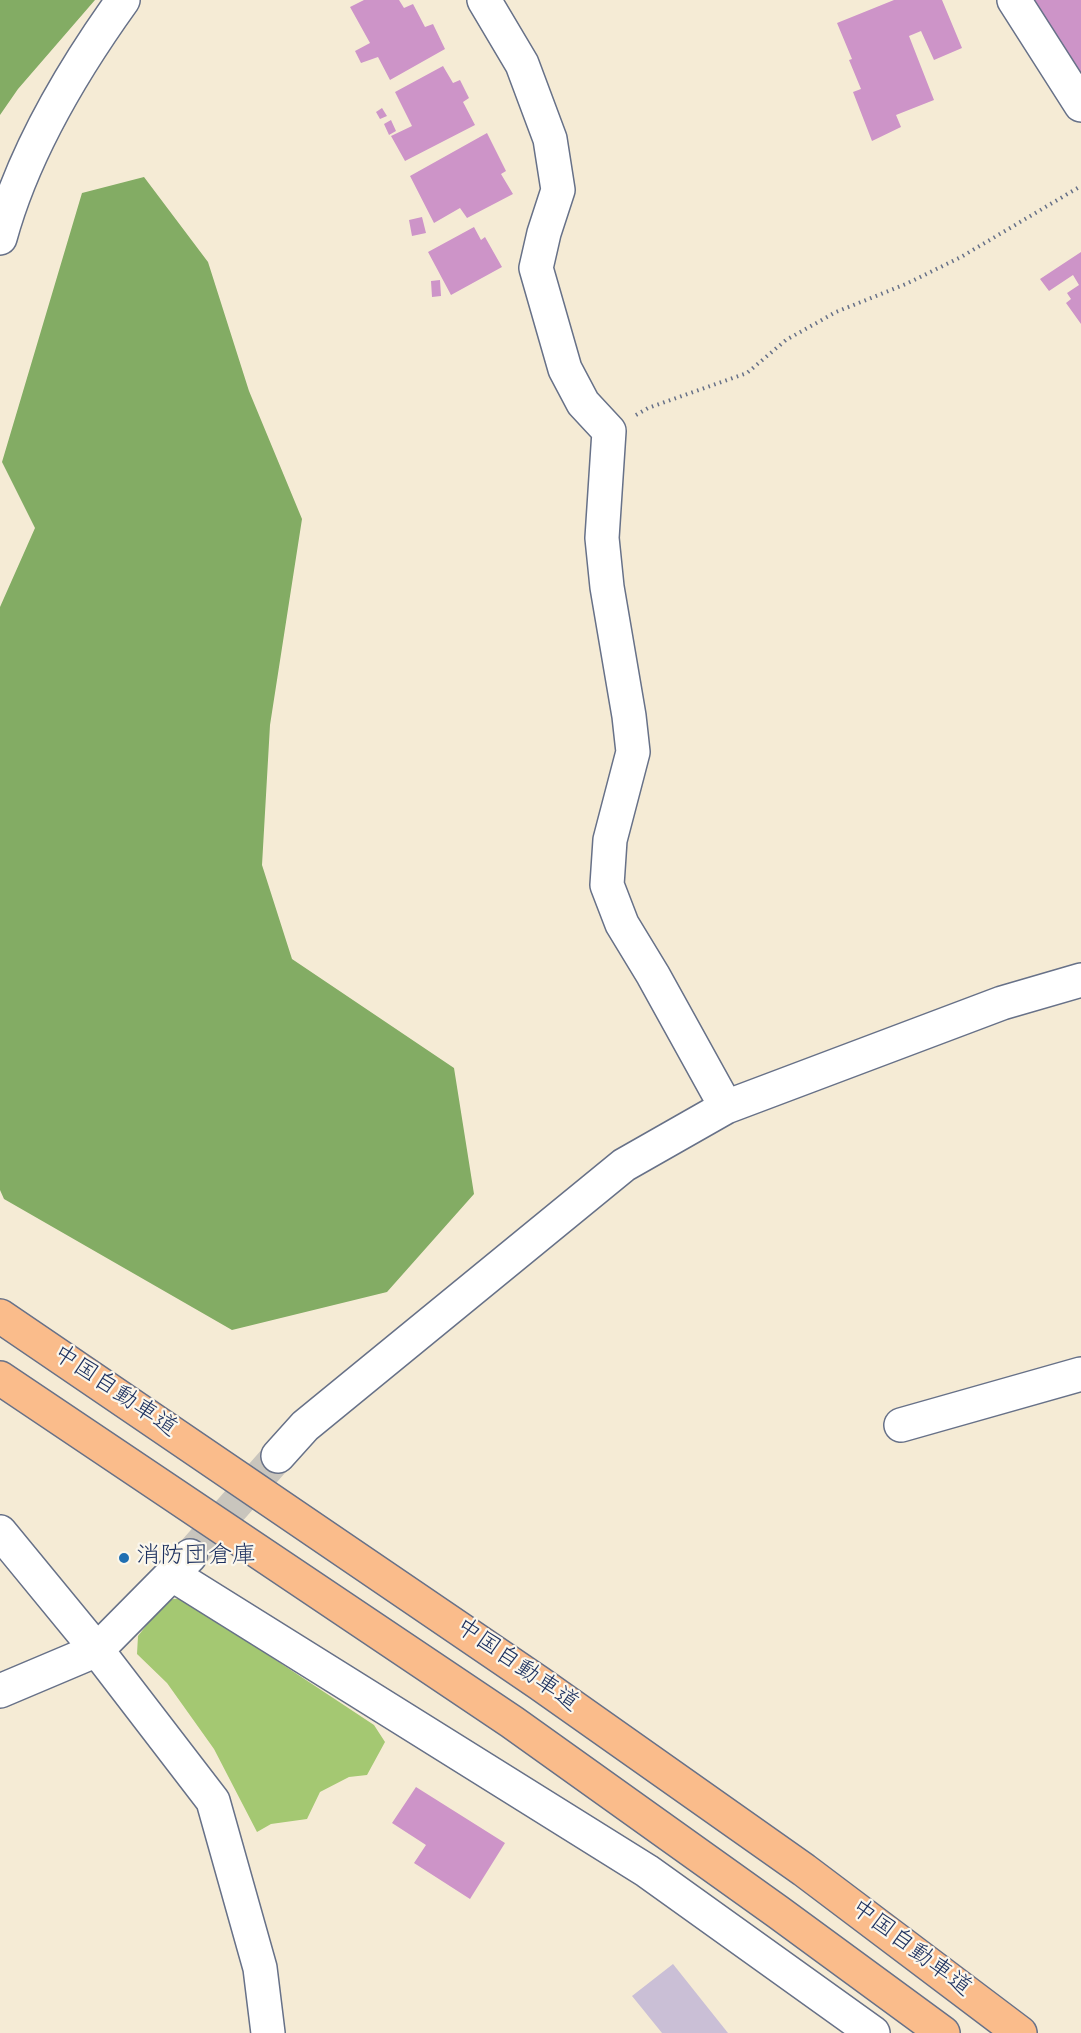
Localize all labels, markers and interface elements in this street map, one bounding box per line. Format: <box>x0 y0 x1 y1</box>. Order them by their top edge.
street label: 中国自動車道 <box>46 1341 182 1445</box>
place label: 消防団倉庫 <box>136 1544 256 1572</box>
marker: 消防団倉庫 <box>117 1551 131 1565</box>
street label: 中国自動車道 <box>449 1614 583 1720</box>
street label: 中国自動車道 <box>844 1895 976 2005</box>

